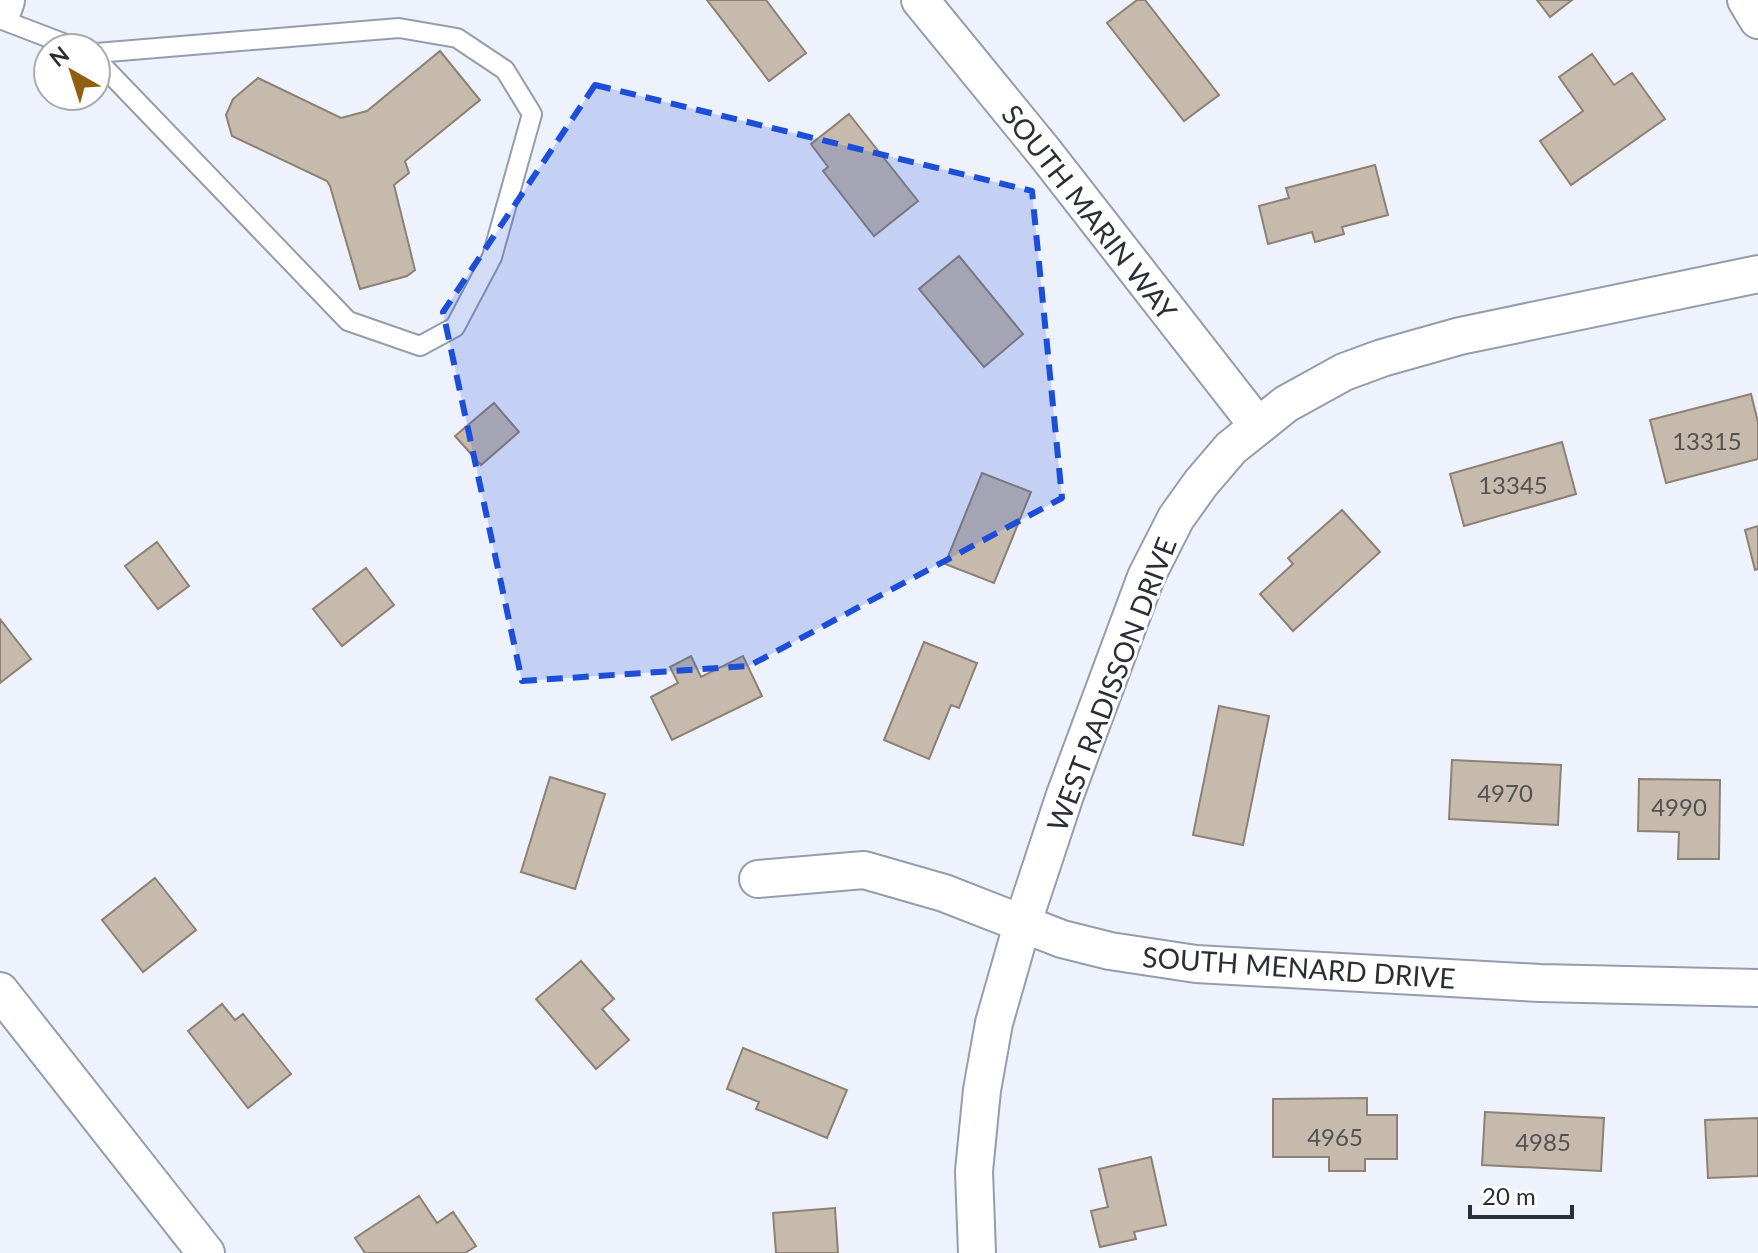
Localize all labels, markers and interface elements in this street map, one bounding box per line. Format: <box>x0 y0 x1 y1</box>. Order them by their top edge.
north arrow <box>32 32 112 112</box>
text: N <box>44 40 74 72</box>
street label: SOUTH MARIN WAY <box>995 97 1185 327</box>
house number: 13315 <box>1672 426 1742 455</box>
house number: 13345 <box>1478 470 1548 499</box>
street label: WEST RADISSON DRIVE <box>1039 532 1183 836</box>
house number: 4970 <box>1477 778 1533 807</box>
house number: 4990 <box>1651 792 1707 821</box>
street label: SOUTH MENARD DRIVE <box>1141 939 1457 995</box>
house number: 4965 <box>1307 1122 1363 1151</box>
house number: 4985 <box>1515 1127 1571 1156</box>
scale bar <box>1470 1169 1572 1219</box>
text: 20 m <box>1482 1181 1536 1210</box>

